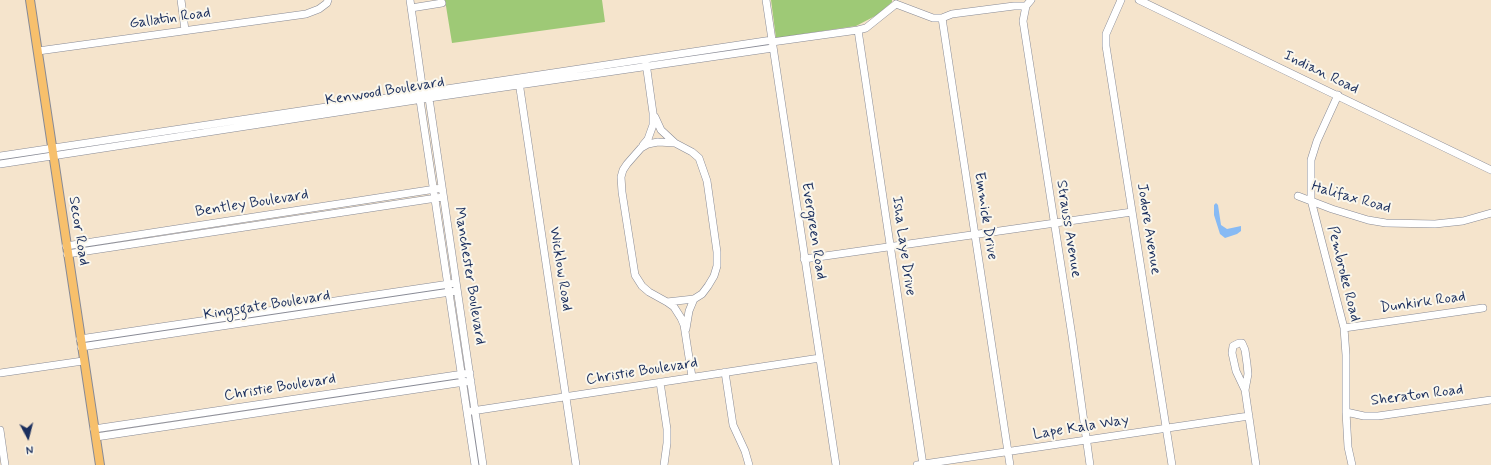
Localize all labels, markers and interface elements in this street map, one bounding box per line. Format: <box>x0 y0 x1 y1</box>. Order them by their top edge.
street label: Gallatin Road <box>128 4 212 34</box>
street label: Indian Road <box>1281 47 1361 99</box>
street label: Kenwood Boulevard <box>324 74 446 110</box>
street label: Emmick Drive <box>969 171 1001 261</box>
street label: Halifax Road <box>1309 178 1393 218</box>
street label: Strauss Avenue <box>1051 179 1085 279</box>
street label: Evergreen Road <box>796 181 830 281</box>
street label: Jodore Avenue <box>1132 182 1164 276</box>
street label: Bentley Boulevard <box>194 186 310 222</box>
street label: Secor Road <box>64 195 92 267</box>
street label: Isha Laye Drive <box>887 195 919 297</box>
street label: Manchester Boulevard <box>449 206 489 346</box>
street label: Pembroke Road <box>1322 224 1364 324</box>
street label: Wicklow Road <box>544 226 576 312</box>
street label: Kingsgate Boulevard <box>202 287 332 325</box>
street label: Dunkirk Road <box>1379 288 1467 318</box>
street label: Christie Boulevard <box>585 354 699 390</box>
street label: Christie Boulevard <box>223 370 337 406</box>
street label: Sheraton Road <box>1370 381 1464 411</box>
street label: Lape Kala Way <box>1032 412 1130 444</box>
north arrow <box>8 417 48 457</box>
text: N <box>25 442 34 456</box>

